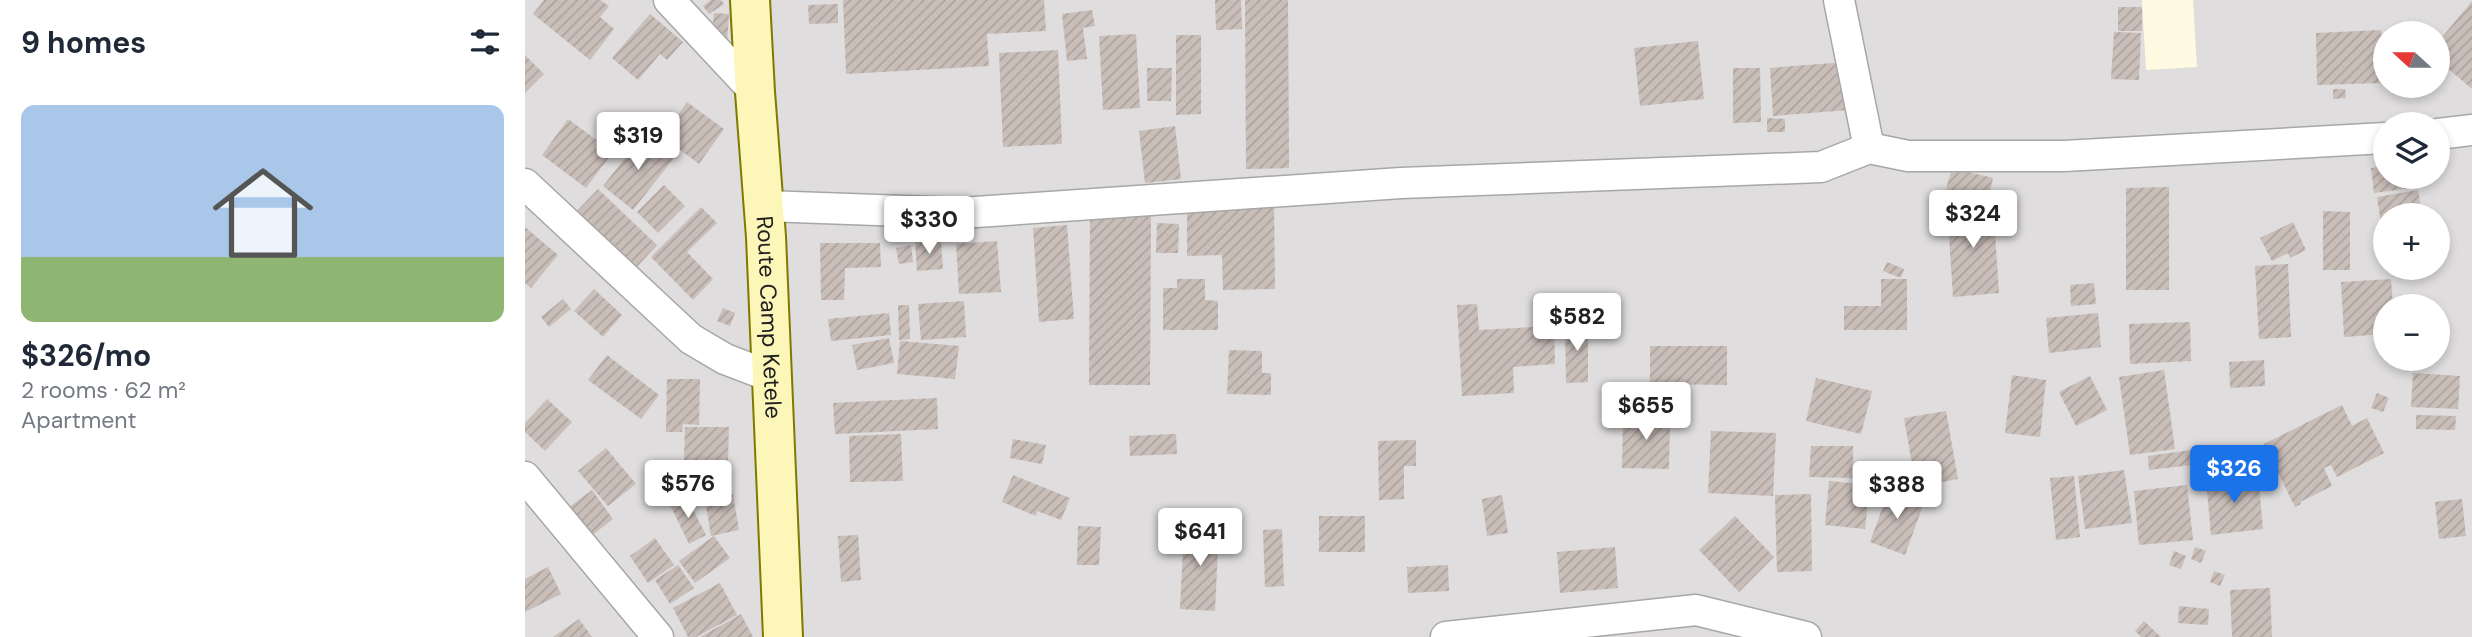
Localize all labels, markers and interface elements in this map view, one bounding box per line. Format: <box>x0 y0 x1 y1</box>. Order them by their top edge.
north arrow <box>2373 21 2450 98</box>
map controls <box>2373 21 2450 371</box>
text: 9 homes <box>21 23 146 62</box>
icon: filters <box>466 23 504 61</box>
button: layers <box>2373 112 2450 189</box>
pin: $319 <box>597 113 679 172</box>
text: $319 <box>613 120 663 150</box>
icon: home <box>200 150 326 276</box>
pin: $324 <box>1932 190 2014 250</box>
pin: $330 <box>888 196 970 256</box>
text: $324 <box>1945 198 2001 228</box>
button: + <box>2373 203 2450 280</box>
text: $330 <box>900 204 958 234</box>
street label: Route Camp Ketele <box>749 215 789 419</box>
pin: $582 <box>1536 294 1618 353</box>
button: − <box>2373 294 2450 371</box>
text: $582 <box>1549 301 1605 331</box>
text: $326/mo <box>21 336 151 375</box>
text: 2 rooms · 62 m² <box>21 375 186 405</box>
pin: $655 <box>1605 382 1687 442</box>
text: $655 <box>1618 390 1674 420</box>
text: Apartment <box>21 405 136 435</box>
pin: $326 <box>2193 446 2275 505</box>
text: $326 <box>2206 453 2262 483</box>
pin: $576 <box>647 461 729 520</box>
pin: $388 <box>1856 462 1938 521</box>
text: $576 <box>661 468 715 498</box>
text: $388 <box>1869 469 1925 499</box>
pin: $641 <box>1159 508 1241 568</box>
text: $641 <box>1174 516 1226 546</box>

